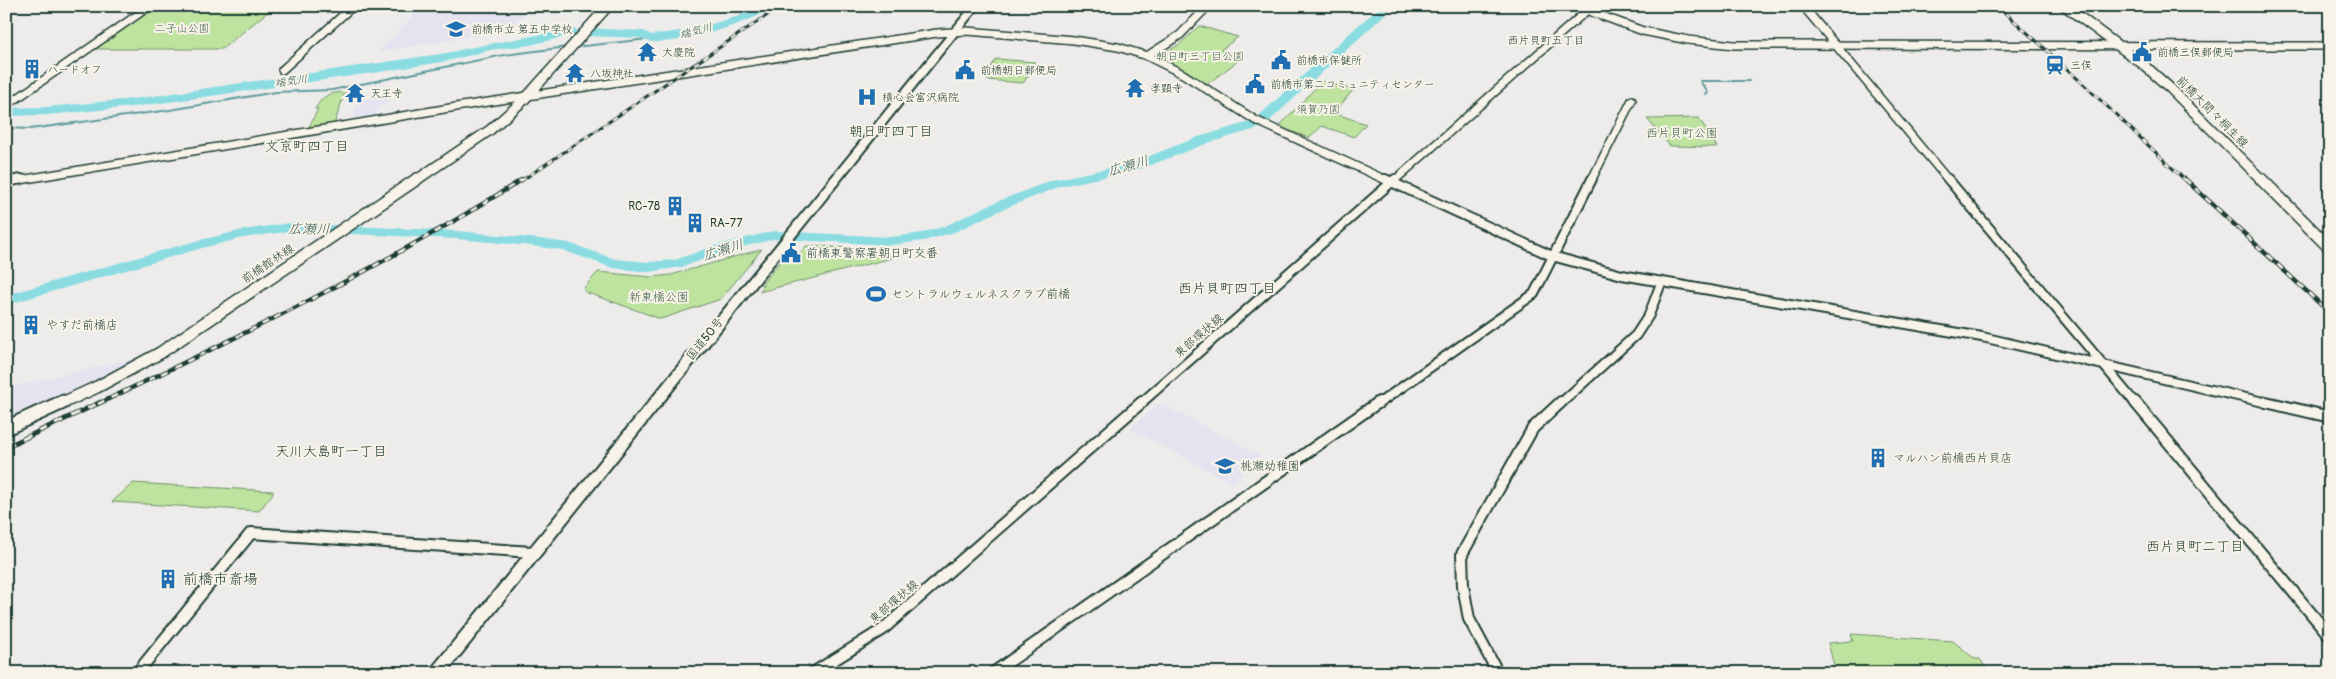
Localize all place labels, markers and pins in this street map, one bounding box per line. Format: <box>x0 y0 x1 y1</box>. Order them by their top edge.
school or university icon: 前橋市立 第五中学校 <box>445 18 467 40</box>
place label: 前橋市立 第五中学校 <box>471 23 572 36</box>
temple icon: 大慶院 <box>636 41 658 63</box>
public building icon: 前橋三俣郵便局 <box>2131 41 2153 63</box>
place label: 大慶院 <box>662 46 695 59</box>
place label: 前橋三俣郵便局 <box>2157 46 2234 59</box>
public building icon: 前橋市保健所 <box>1270 49 1292 71</box>
place label: 前橋市保健所 <box>1296 54 1362 67</box>
station icon: 三俣 <box>2044 54 2066 76</box>
building icon: ハードオフ <box>21 58 43 80</box>
public building icon: 前橋朝日郵便局 <box>954 59 976 81</box>
place label: 三俣 <box>2070 59 2092 72</box>
temple icon: 八坂神社 <box>564 62 586 84</box>
place label: ハードオフ <box>47 63 102 76</box>
place label: 前橋朝日郵便局 <box>980 64 1057 77</box>
place label: 八坂神社 <box>590 67 634 80</box>
public building icon: 前橋市第二コミュニティセンター <box>1244 73 1266 95</box>
temple icon: 孝顕寺 <box>1124 77 1146 99</box>
place label: 前橋市第二コミュニティセンター <box>1270 78 1435 91</box>
temple icon: 天王寺 <box>344 82 366 104</box>
place label: 孝顕寺 <box>1150 82 1183 95</box>
hospital icon: 積心会富沢病院 <box>856 86 878 108</box>
place label: 天王寺 <box>370 87 403 100</box>
place label: 積心会富沢病院 <box>882 91 959 104</box>
building icon: RC-78 <box>664 195 686 217</box>
place label: RC-78 <box>628 199 660 214</box>
building icon: RA-77 <box>684 212 706 234</box>
place label: RA-77 <box>710 216 743 231</box>
public building icon: 前橋東警察署朝日町交番 <box>780 242 802 264</box>
place label: 前橋東警察署朝日町交番 <box>806 246 938 261</box>
sports icon: セントラルウェルネスクラブ前橋 <box>865 283 887 305</box>
place label: セントラルウェルネスクラブ前橋 <box>891 287 1070 302</box>
building icon: やすだ前橋店 <box>20 314 42 336</box>
place label: やすだ前橋店 <box>46 318 118 333</box>
building icon: マルハン前橋西片貝店 <box>1867 447 1889 469</box>
place label: マルハン前橋西片貝店 <box>1893 451 2013 466</box>
school or university icon: 桃瀬幼稚園 <box>1214 455 1236 477</box>
place label: 桃瀬幼稚園 <box>1240 459 1300 474</box>
building icon: 前橋市斎場 <box>157 568 179 590</box>
place label: 前橋市斎場 <box>183 570 258 589</box>

